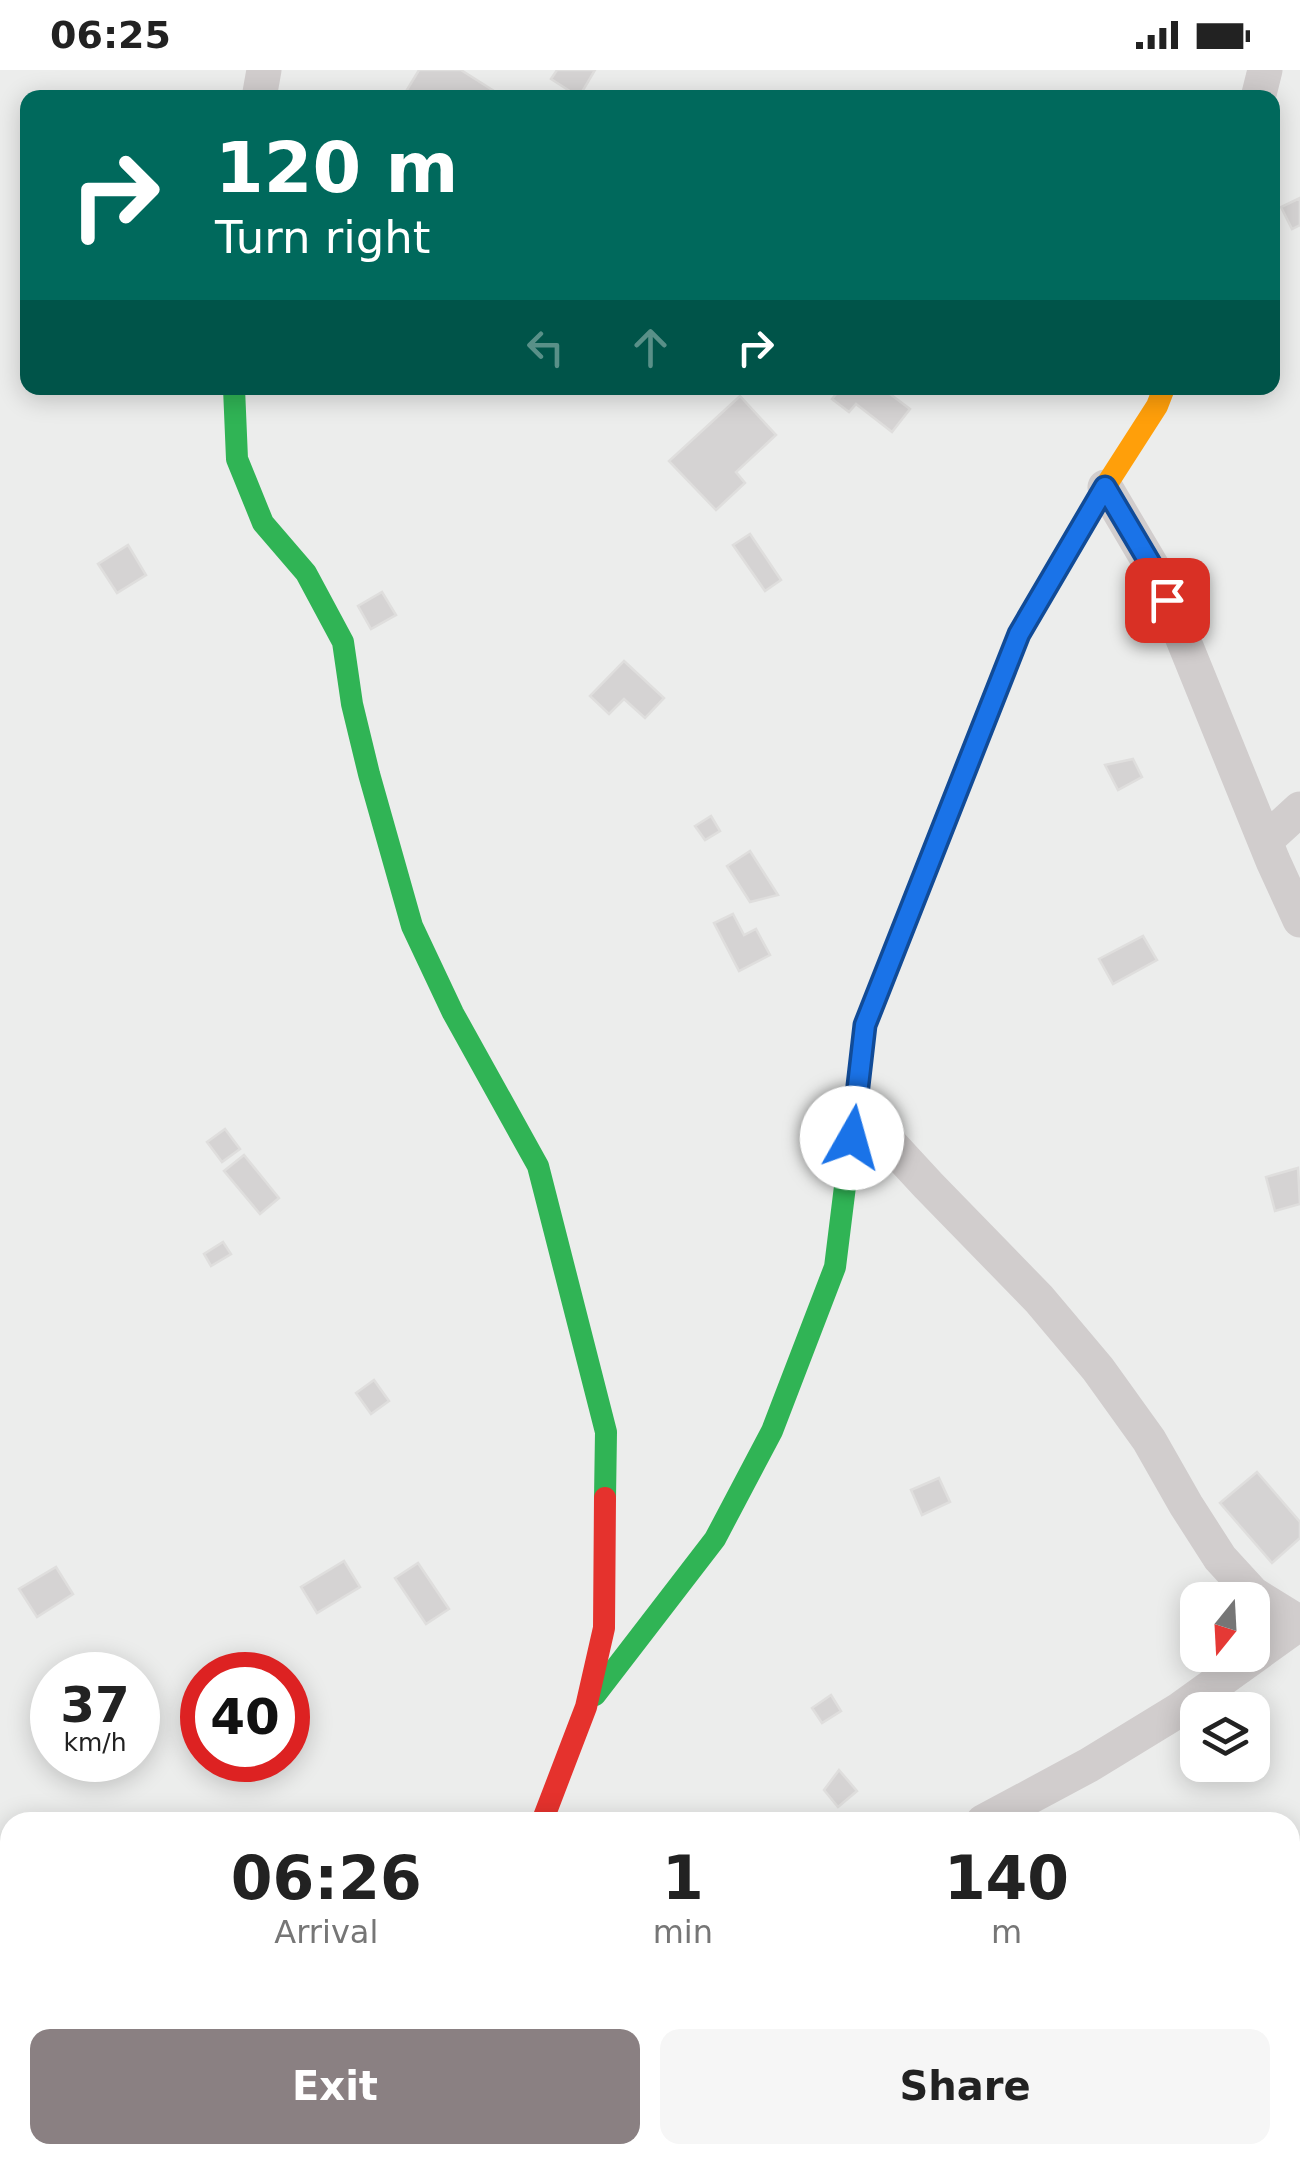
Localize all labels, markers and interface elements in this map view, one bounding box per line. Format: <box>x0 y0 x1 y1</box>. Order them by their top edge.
text: 06:25 <box>50 13 171 57</box>
text: 120 m <box>215 127 458 209</box>
icon: right <box>50 130 180 260</box>
text: Turn right <box>215 211 430 264</box>
icon: left <box>518 320 573 375</box>
icon: ahead <box>623 320 678 375</box>
icon: right <box>728 320 783 375</box>
pin <box>1125 558 1210 643</box>
icon: arrive <box>1140 573 1195 628</box>
position arrow <box>800 1086 904 1190</box>
north arrow <box>1180 1582 1270 1672</box>
map controls <box>1180 1582 1270 1782</box>
speed limit sign: 40 <box>180 1652 310 1782</box>
text: 37 <box>60 1676 130 1734</box>
button: layers <box>1180 1692 1270 1782</box>
text: km/h <box>63 1728 127 1757</box>
text: 06:26 <box>231 1843 422 1913</box>
text: 1 <box>662 1843 704 1913</box>
text: 140 <box>944 1843 1069 1913</box>
text: Arrival <box>274 1913 378 1951</box>
text: min <box>653 1913 713 1951</box>
text: m <box>991 1913 1022 1951</box>
button: Exit <box>30 2029 640 2144</box>
button: Share <box>660 2029 1270 2144</box>

